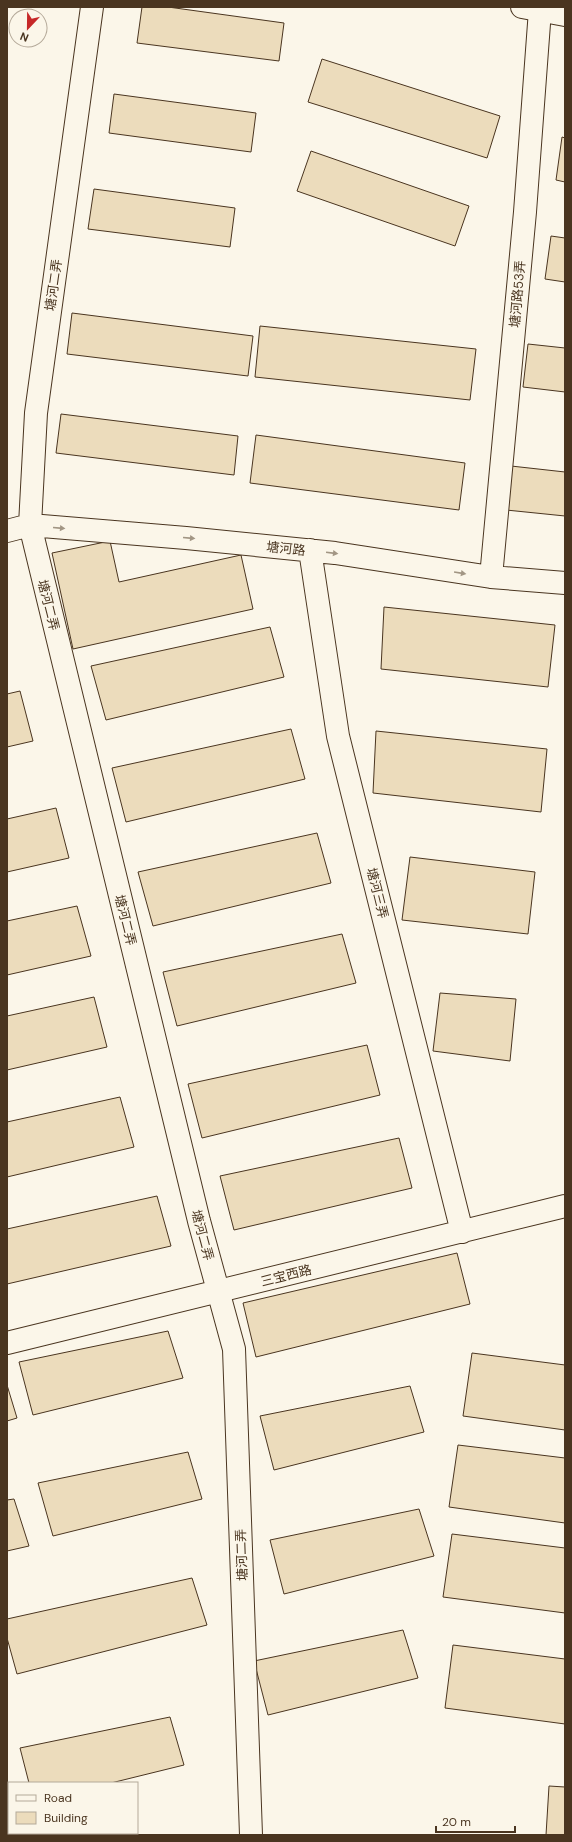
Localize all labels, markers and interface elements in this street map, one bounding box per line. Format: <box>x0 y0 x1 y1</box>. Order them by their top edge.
north arrow <box>8 8 48 48</box>
text: N <box>18 29 31 45</box>
street label: 塘河二弄 <box>41 258 66 312</box>
street label: 塘河路53弄 <box>506 260 529 328</box>
one-way arrow <box>53 524 65 531</box>
one-way arrow <box>183 535 195 542</box>
street label: 塘河路 <box>266 538 306 559</box>
one-way arrow <box>326 549 338 556</box>
one-way arrow <box>454 570 467 576</box>
street label: 塘河二弄 <box>34 578 63 632</box>
street label: 塘河三弄 <box>363 866 392 920</box>
street label: 塘河二弄 <box>111 893 140 947</box>
street label: 塘河二弄 <box>188 1208 217 1262</box>
street label: 三宝西路 <box>259 1261 313 1290</box>
street label: 塘河二弄 <box>232 1529 251 1581</box>
legend <box>8 1782 138 1834</box>
text: Road <box>44 1790 72 1806</box>
scale bar <box>436 1808 515 1834</box>
text: Building <box>44 1810 88 1826</box>
text: 20 m <box>442 1814 471 1830</box>

